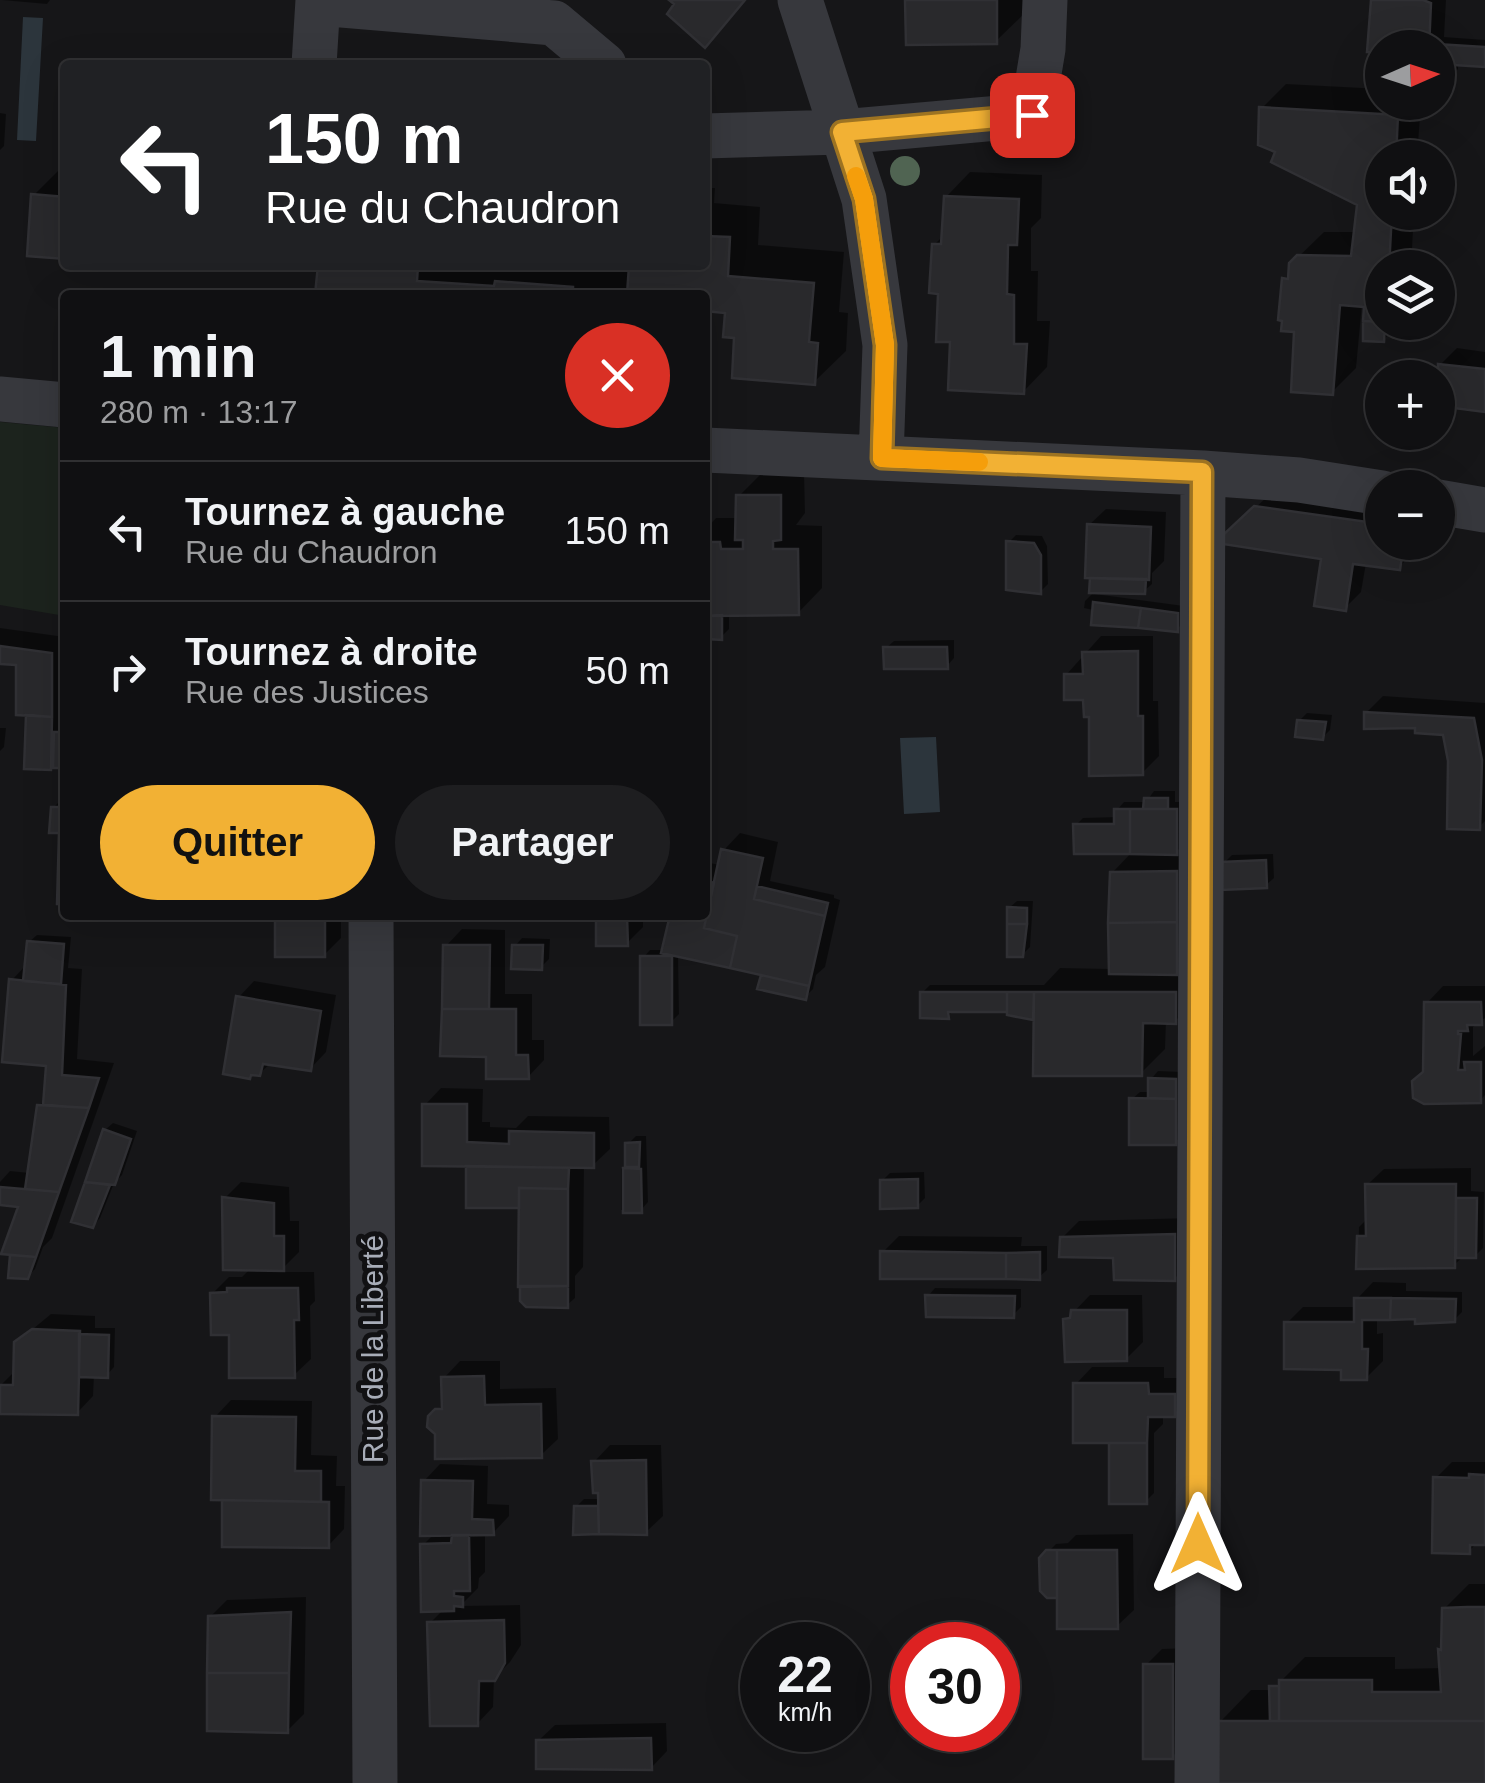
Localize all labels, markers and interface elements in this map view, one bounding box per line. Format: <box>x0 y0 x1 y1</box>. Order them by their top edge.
north arrow <box>1365 30 1455 120</box>
map controls <box>1365 30 1455 560</box>
pin <box>990 73 1075 158</box>
icon: arrive <box>1005 88 1060 143</box>
icon: left <box>100 100 230 230</box>
text: 150 m <box>265 100 463 178</box>
button: sound <box>1365 140 1455 230</box>
text: Rue du Chaudron <box>265 182 620 233</box>
button: layers <box>1365 250 1455 340</box>
text: 1 min <box>100 323 257 390</box>
button: close <box>565 323 670 428</box>
button: + <box>1365 360 1455 450</box>
text: 280 m · 13:17 <box>100 394 297 430</box>
button: − <box>1365 470 1455 560</box>
text: Tournez à gauche <box>185 491 505 533</box>
icon: left <box>100 504 155 559</box>
text: 150 m <box>564 510 670 552</box>
text: Rue du Chaudron <box>185 534 438 570</box>
text: Tournez à droite <box>185 631 478 673</box>
icon: right <box>100 644 155 699</box>
text: 50 m <box>586 650 670 692</box>
text: Rue des Justices <box>185 674 429 710</box>
button: Quitter <box>100 785 375 900</box>
button: Partager <box>395 785 670 900</box>
street label: Rue de la Liberté <box>356 1235 389 1463</box>
position arrow <box>1146 1492 1250 1596</box>
speed limit sign: 30 <box>890 1622 1020 1752</box>
text: 22 <box>777 1647 833 1703</box>
text: km/h <box>778 1698 832 1726</box>

